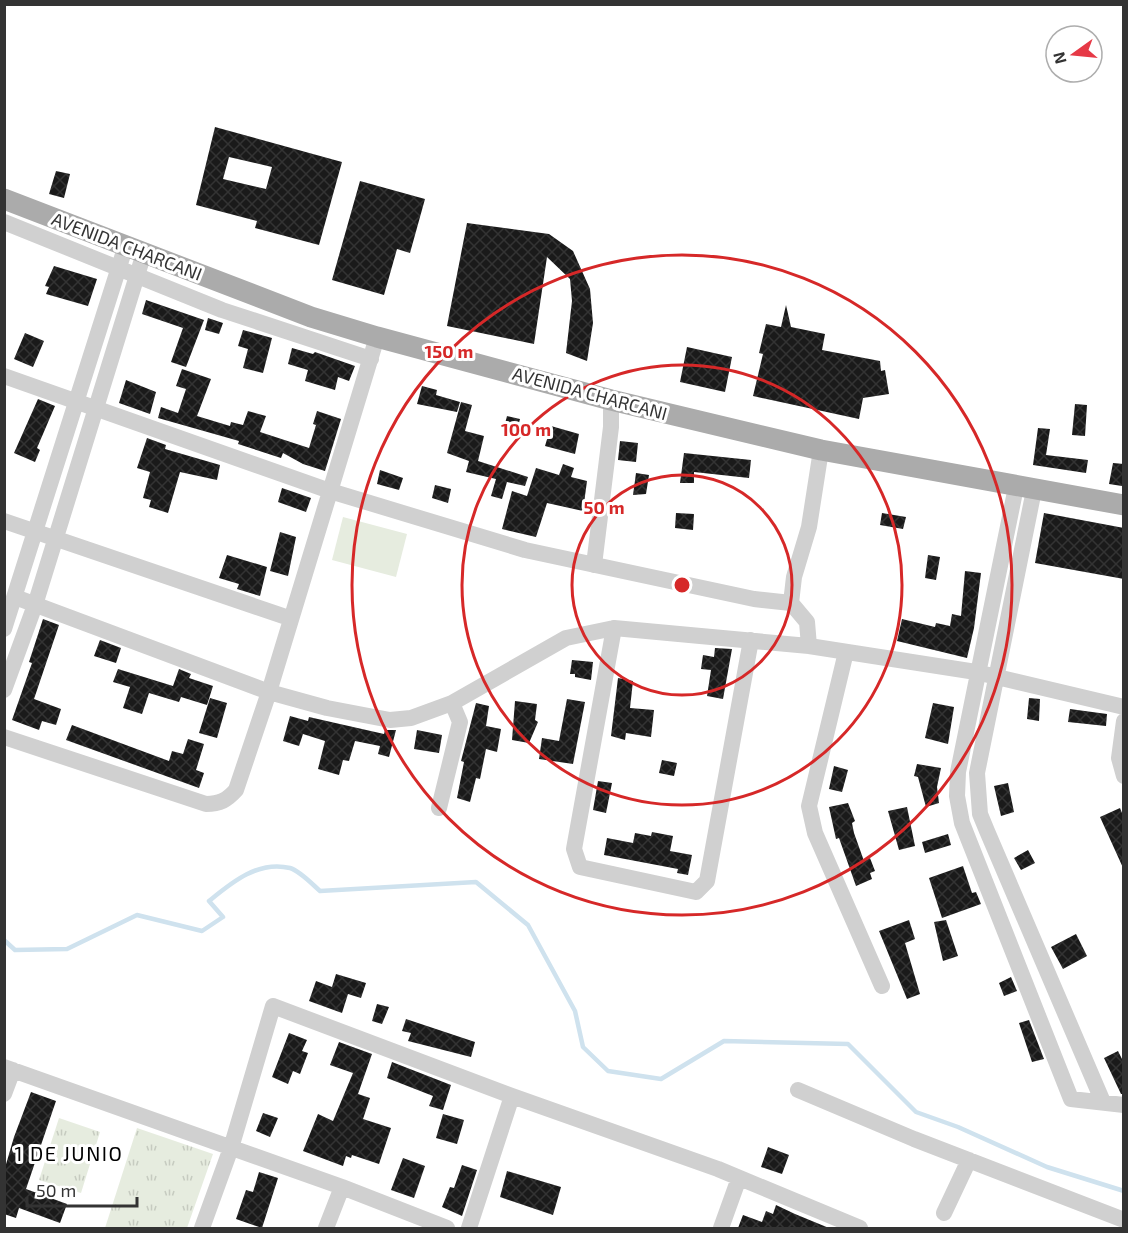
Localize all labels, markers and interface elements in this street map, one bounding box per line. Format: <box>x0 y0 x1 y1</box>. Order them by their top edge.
north arrow <box>1044 24 1104 84</box>
text: N <box>1048 50 1070 66</box>
street label: AVENIDA CHARCANI <box>49 207 205 285</box>
text: 150 m <box>425 340 473 362</box>
street label: AVENIDA CHARCANI <box>510 362 670 424</box>
text: 100 m <box>501 418 551 440</box>
text: 50 m <box>583 496 625 518</box>
centre of rings <box>672 575 692 595</box>
district label: 1 DE JUNIO <box>15 1141 123 1165</box>
scale bar <box>27 1170 136 1208</box>
text: 50 m <box>36 1179 76 1201</box>

